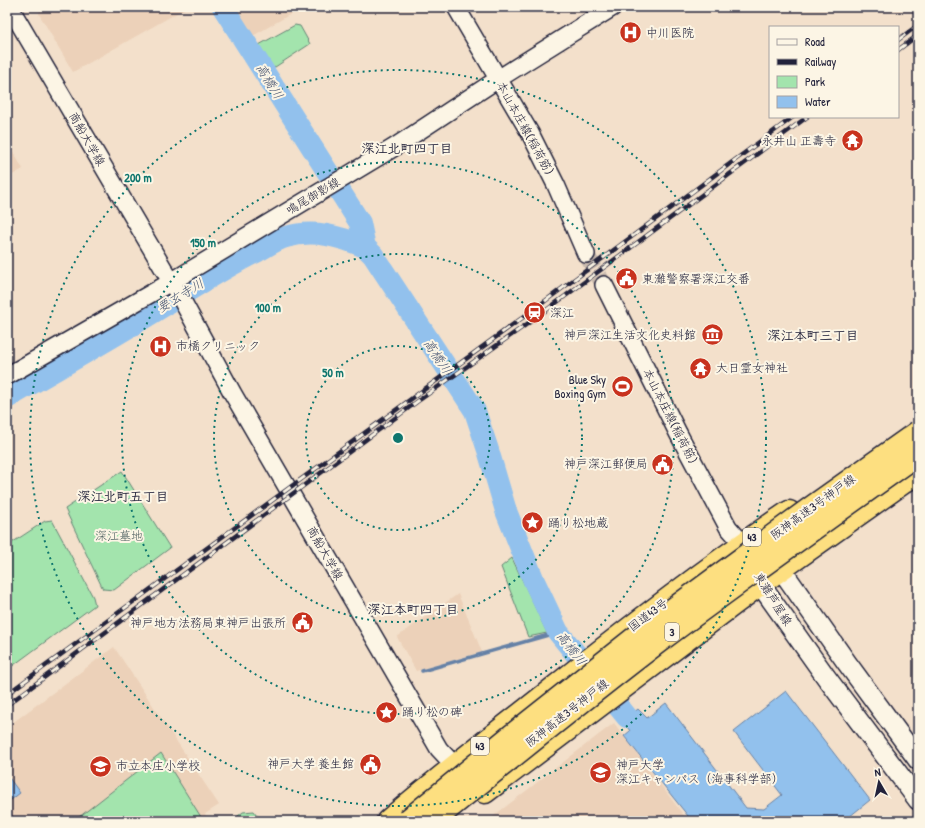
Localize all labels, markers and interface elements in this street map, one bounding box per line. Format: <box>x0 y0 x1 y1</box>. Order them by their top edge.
hospital icon: 中川医院 <box>617 20 643 46</box>
place label: 中川医院 <box>646 24 694 41</box>
legend <box>769 26 899 118</box>
text: Road <box>805 33 825 50</box>
text: Railway <box>805 53 836 70</box>
water label: 高橋川 <box>252 60 288 102</box>
text: Park <box>805 73 825 90</box>
street label: 本山本庄線(稲荷筋) <box>493 78 558 178</box>
text: Water <box>805 93 831 110</box>
street label: 商船大学線 <box>65 109 110 169</box>
temple icon: 永井山 正壽寺 <box>839 128 865 154</box>
place label: 永井山 正壽寺 <box>761 132 836 149</box>
district label: 深江北町四丁目 <box>361 139 453 157</box>
text: 200 m <box>124 169 152 186</box>
street label: 鳴尾御影線 <box>283 173 343 218</box>
text: 150 m <box>190 234 216 251</box>
public building icon: 東灘警察署深江交番 <box>613 266 639 292</box>
place label: 東灘警察署深江交番 <box>642 270 750 287</box>
water label: 要玄寺川 <box>153 274 207 316</box>
text: 100 m <box>255 299 281 316</box>
station icon: 深江 <box>522 300 548 326</box>
place label: 深江 <box>550 304 574 321</box>
museum icon: 神戸深江生活文化史料館 <box>699 322 725 348</box>
place label: 神戸深江生活文化史料館 <box>564 326 696 343</box>
district label: 深江本町三丁目 <box>767 326 859 344</box>
hospital icon: 市橋クリニック <box>147 333 173 359</box>
water label: 高橋川 <box>420 335 456 377</box>
place label: 市橋クリニック <box>176 337 260 354</box>
temple icon: 大日霊女神社 <box>687 355 713 381</box>
place label: 大日霊女神社 <box>716 359 788 376</box>
text: 50 m <box>322 364 344 381</box>
street label: 本山本庄線(稲荷筋) <box>639 365 702 466</box>
place label: Blue Sky Boxing Gym <box>554 371 606 402</box>
sports icon: Blue Sky Boxing Gym <box>609 374 635 400</box>
centre of rings <box>391 431 405 445</box>
public building icon: 神戸深江郵便局 <box>650 451 676 477</box>
place label: 神戸深江郵便局 <box>564 455 648 472</box>
street label: 阪神高速3号神戸線 <box>767 470 859 543</box>
district label: 深江北町五丁目 <box>77 487 169 505</box>
place icon: 踊り松地蔵 <box>519 510 545 536</box>
place label: 踊り松地蔵 <box>548 514 608 531</box>
street label: 商船大学線 <box>303 523 348 583</box>
park label: 深江墓地 <box>95 527 143 544</box>
road number: 43 <box>743 528 761 546</box>
street label: 東灘芦屋線 <box>750 569 797 629</box>
street label: 国道43号 <box>625 595 671 635</box>
district label: 深江本町四丁目 <box>367 600 459 618</box>
public building icon: 神戸地方法務局東神戸出張所 <box>289 610 315 636</box>
place label: 神戸地方法務局東神戸出張所 <box>130 614 286 631</box>
road number: 3 <box>665 623 679 641</box>
water label: 高橋川 <box>553 627 591 669</box>
street label: 阪神高速3号神戸線 <box>522 675 612 751</box>
place icon: 踊り松の碑 <box>373 699 399 725</box>
place label: 踊り松の碑 <box>402 703 462 720</box>
road number: 43 <box>471 737 489 755</box>
public building icon: 神戸大学 養生館 <box>357 751 383 777</box>
school or university icon: 市立本庄小学校 <box>87 753 113 779</box>
place label: 神戸大学 養生館 <box>267 755 354 772</box>
place label: 神戸大学 深江キャンパス（海事科学部） <box>616 756 784 787</box>
place label: 市立本庄小学校 <box>116 757 200 774</box>
school or university icon: 神戸大学 深江キャンパス（海事科学部） <box>588 759 614 785</box>
north arrow <box>859 762 899 802</box>
text: N <box>873 765 882 779</box>

